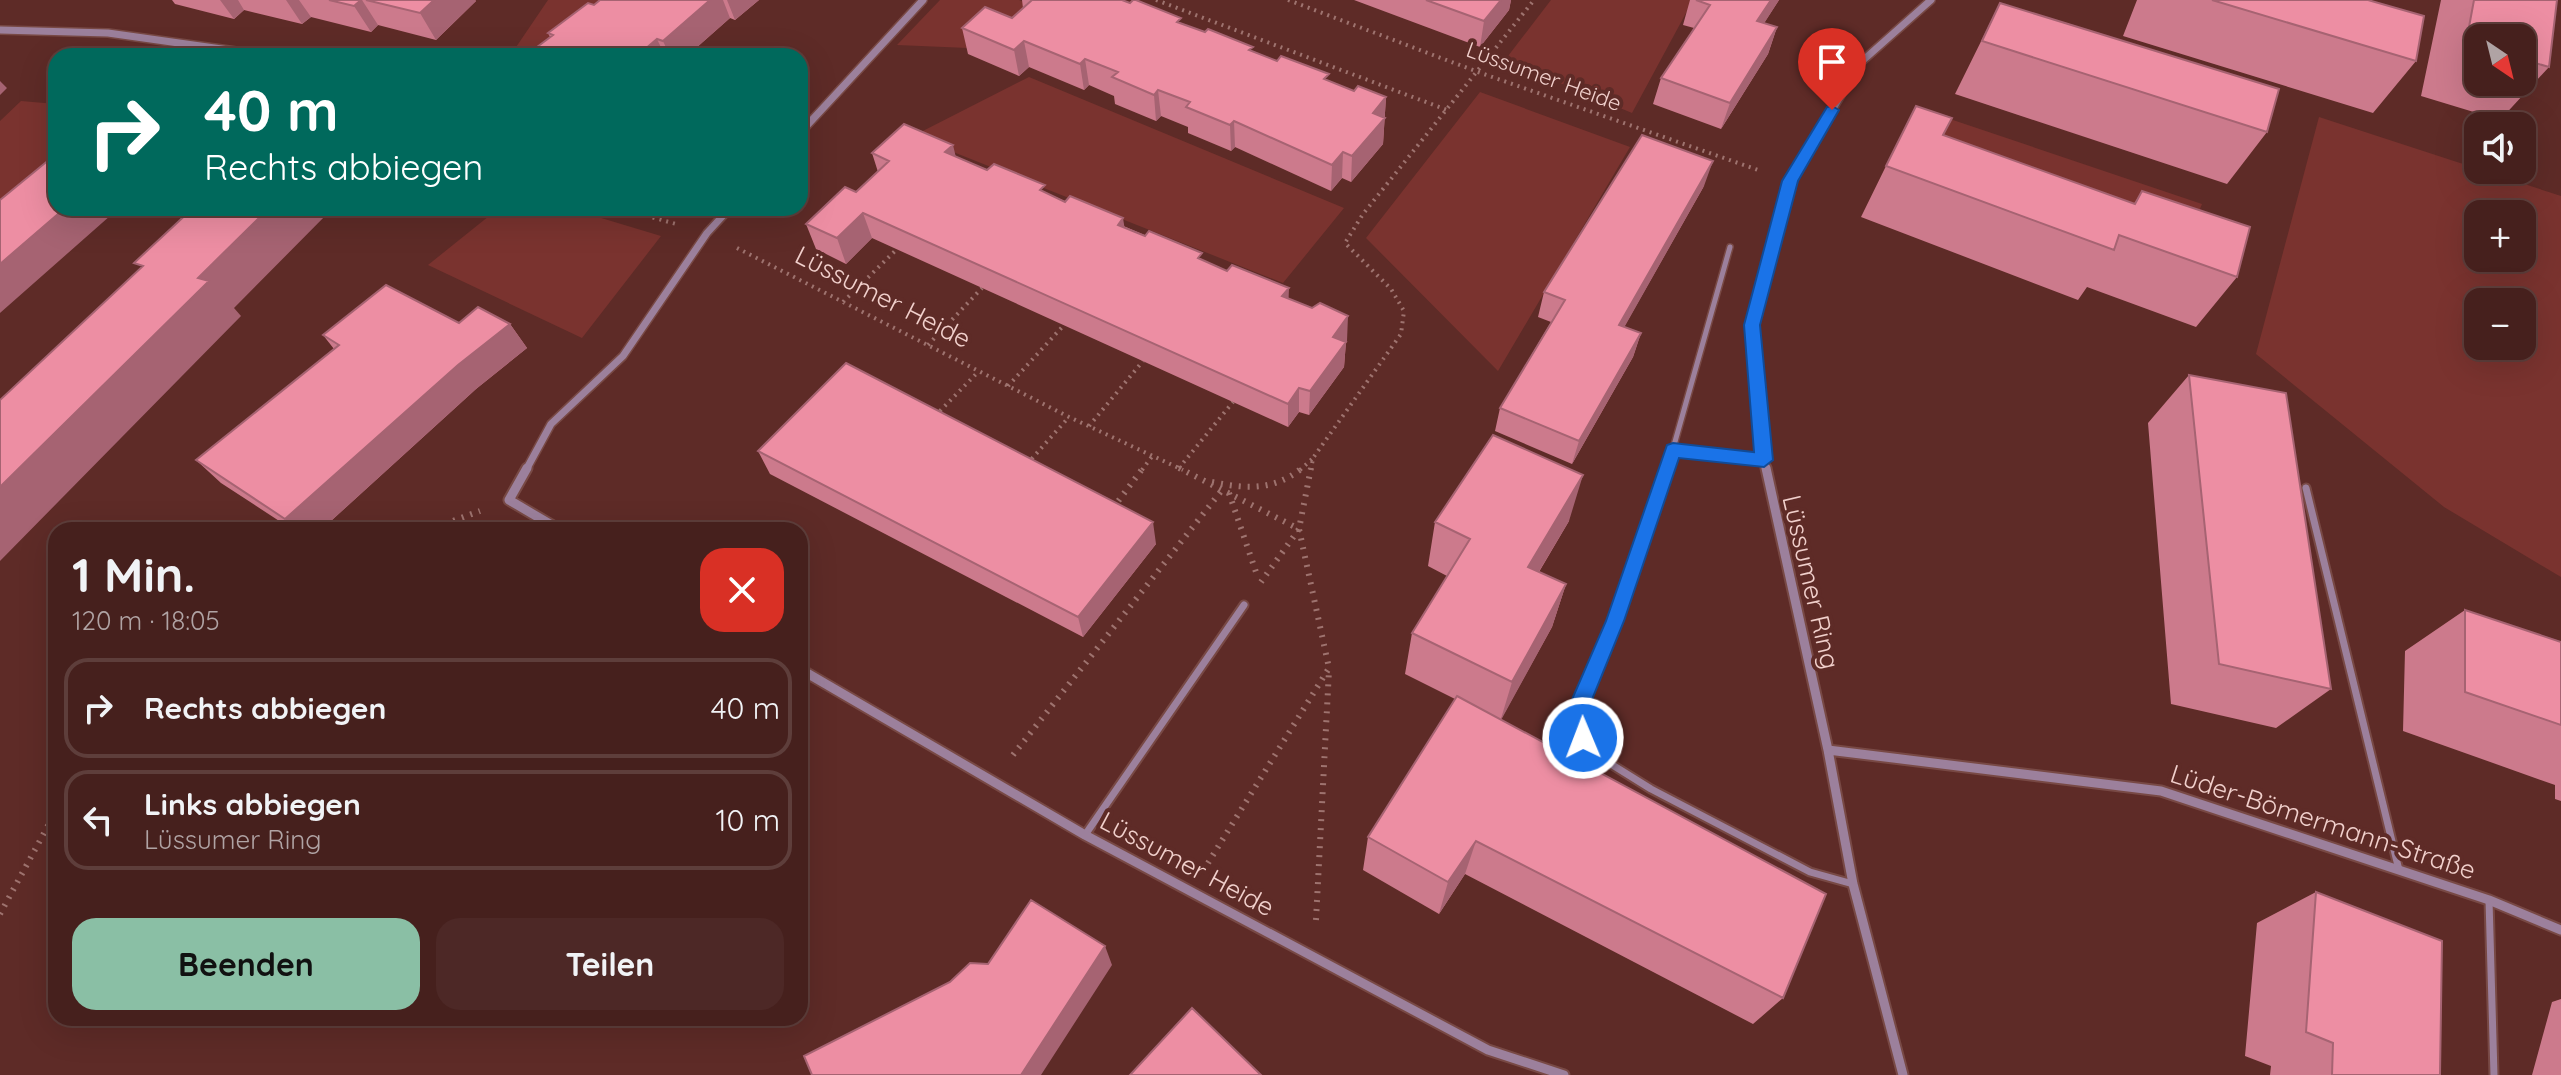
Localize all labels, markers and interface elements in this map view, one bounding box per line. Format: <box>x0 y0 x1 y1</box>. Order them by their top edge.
north arrow <box>2464 24 2536 96</box>
map controls <box>2464 24 2536 360</box>
pin <box>1798 28 1866 110</box>
street label: Lüssumer Heide <box>1463 35 1625 117</box>
icon: arrive <box>1810 40 1854 84</box>
text: 40 m <box>204 75 339 145</box>
icon: right <box>72 80 176 184</box>
button: sound <box>2464 112 2536 184</box>
text: Rechts abbiegen <box>204 144 483 189</box>
button: + <box>2464 200 2536 272</box>
street label: Lüssumer Heide <box>790 238 977 355</box>
button: − <box>2464 288 2536 360</box>
street label: Lüssumer Ring <box>1775 492 1848 672</box>
text: 1 Min. <box>72 544 195 604</box>
button: close <box>700 548 784 632</box>
text: 120 m · 18:05 <box>72 604 220 637</box>
icon: right <box>76 686 120 730</box>
text: Rechts abbiegen <box>144 689 386 727</box>
text: 40 m <box>711 689 780 727</box>
position arrow <box>1541 696 1625 780</box>
street label: Lüder-Bömermann-Straße <box>2166 757 2480 887</box>
text: Links abbiegen <box>144 785 361 823</box>
icon: left <box>76 798 120 842</box>
text: 10 m <box>716 801 780 839</box>
street label: Lüssumer Heide <box>1094 804 1280 923</box>
text: Lüssumer Ring <box>144 823 322 856</box>
button: Beenden <box>72 918 420 1010</box>
button: Teilen <box>436 918 784 1010</box>

